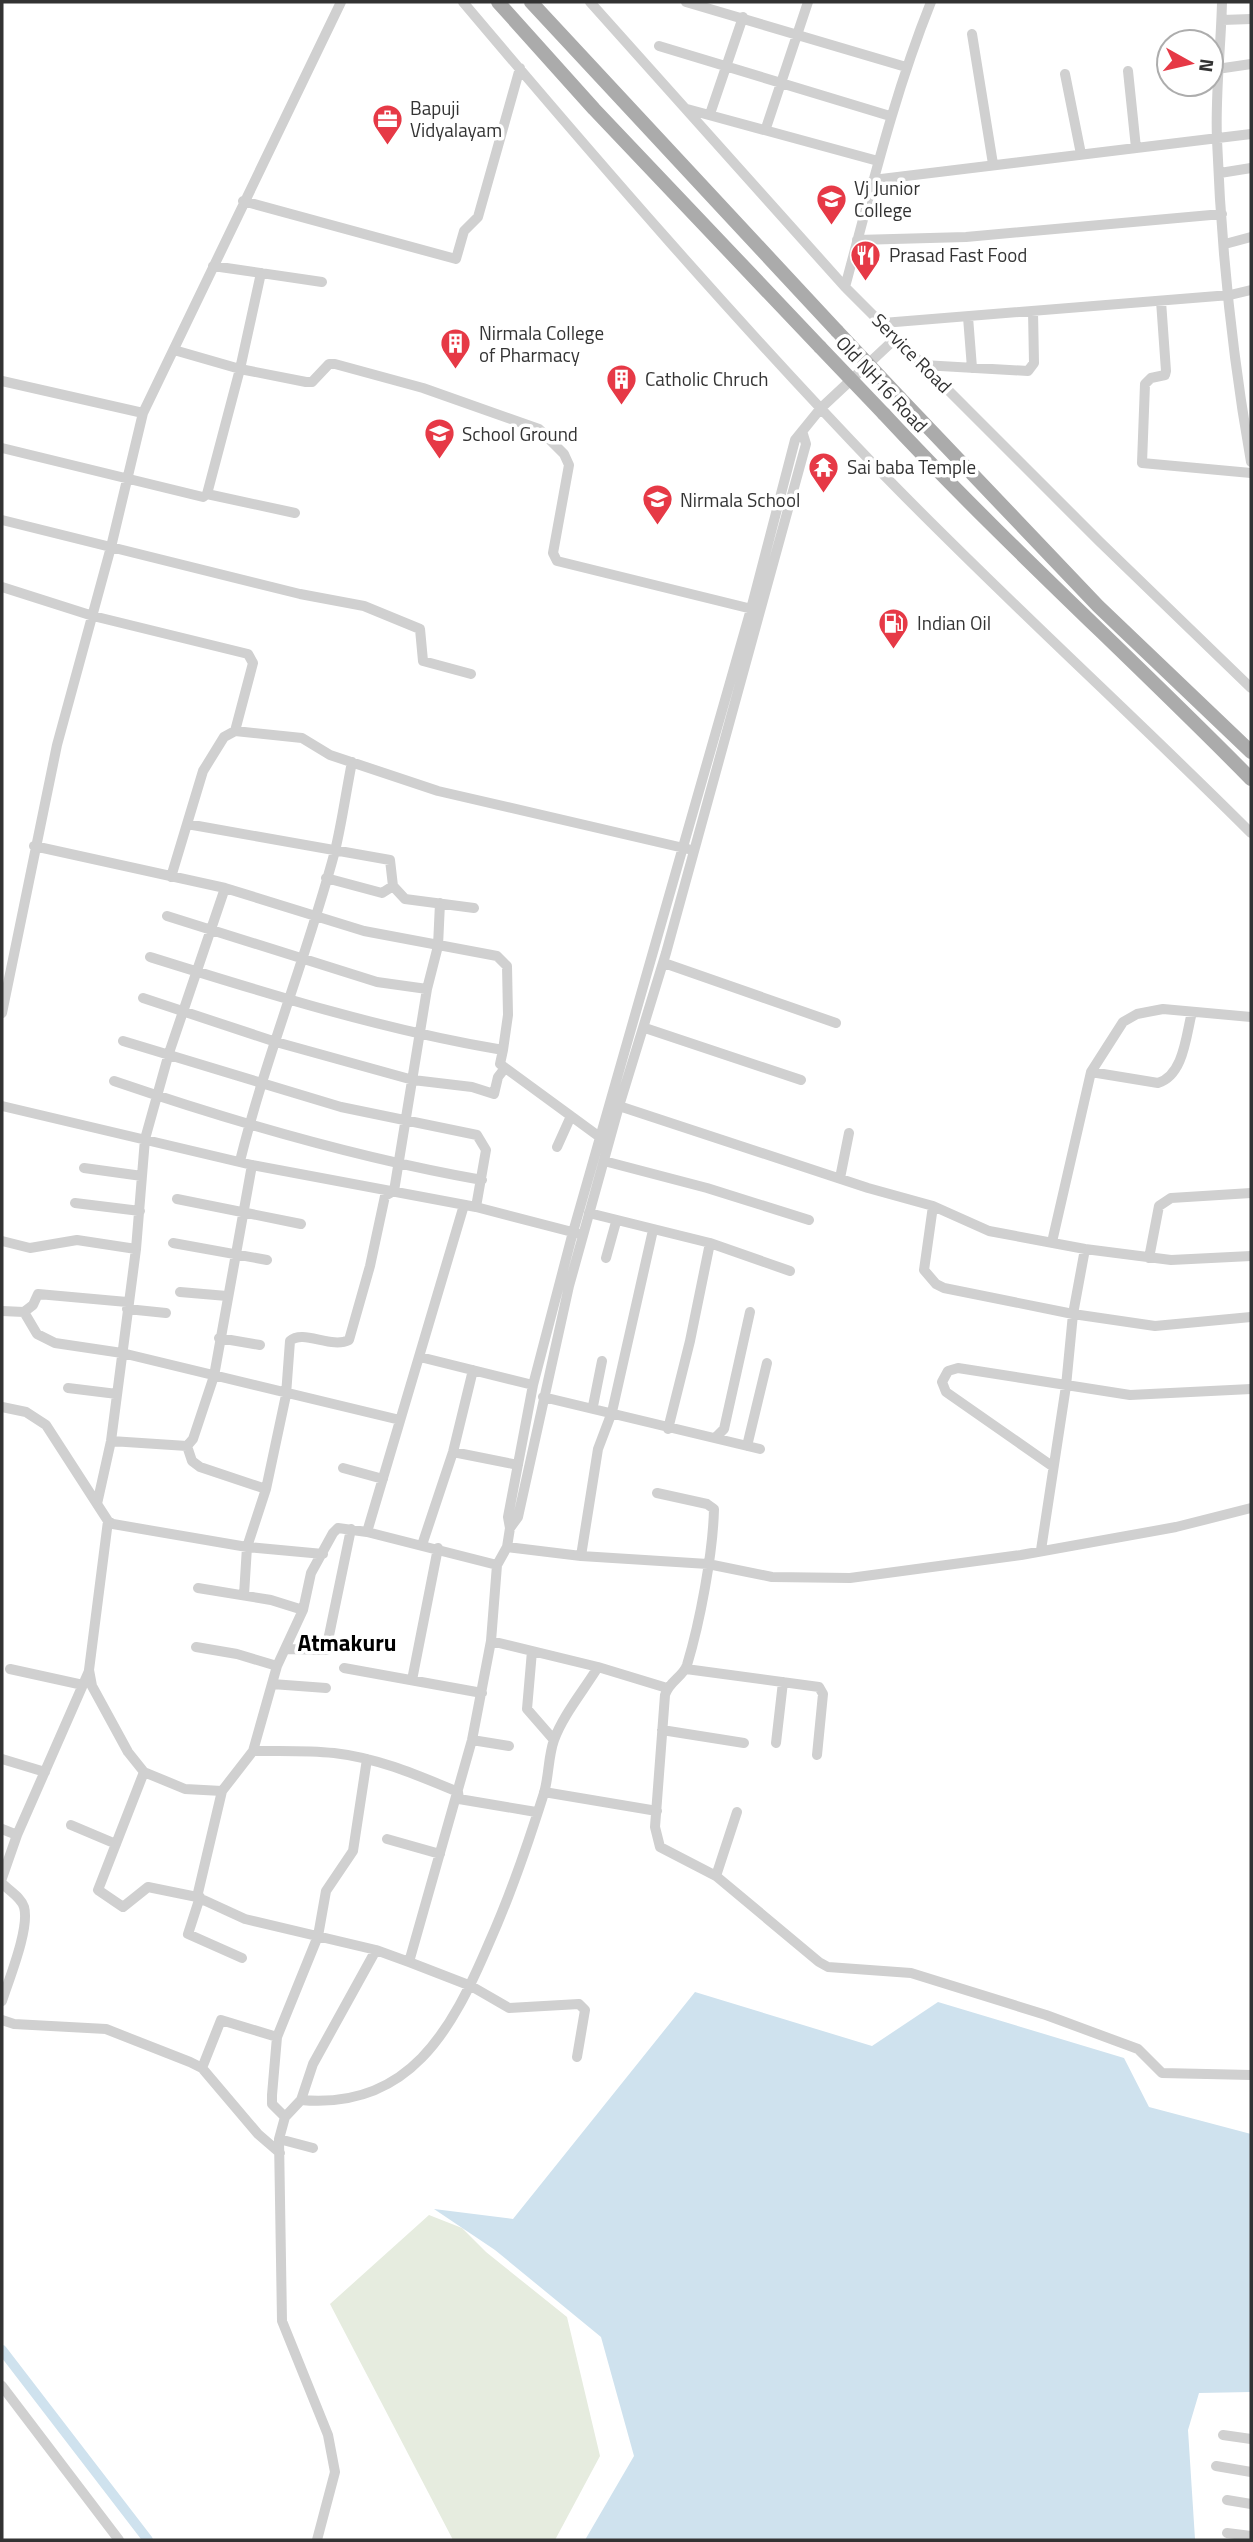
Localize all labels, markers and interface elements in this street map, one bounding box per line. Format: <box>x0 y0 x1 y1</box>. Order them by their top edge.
north arrow <box>1155 28 1225 98</box>
text: N <box>1192 57 1223 74</box>
place label: Bapuji Vidyalayam <box>410 93 502 144</box>
office icon: Bapuji Vidyalayam <box>370 102 404 146</box>
place label: Vj Junior College <box>854 173 920 224</box>
school or university icon: Vj Junior College <box>814 182 848 226</box>
restaurant icon: Prasad Fast Food <box>849 238 883 282</box>
place label: Prasad Fast Food <box>889 240 1027 269</box>
street label: Service Road <box>866 306 959 399</box>
place label: Nirmala College of Pharmacy <box>479 318 604 369</box>
building icon: Nirmala College of Pharmacy <box>439 327 473 371</box>
street label: Old NH16 Road <box>830 329 935 439</box>
building icon: Catholic Chruch <box>605 362 639 406</box>
place label: Catholic Chruch <box>645 364 768 393</box>
school or university icon: School Ground <box>422 417 456 461</box>
place label: School Ground <box>462 419 578 448</box>
temple icon: Sai baba Temple <box>807 450 841 494</box>
place label: Sai baba Temple <box>847 452 976 481</box>
school or university icon: Nirmala School <box>640 483 674 527</box>
place label: Nirmala School <box>680 485 800 514</box>
fuel station icon: Indian Oil <box>877 606 911 650</box>
place label: Indian Oil <box>917 608 991 637</box>
district label: Atmakuru <box>298 1625 396 1660</box>

